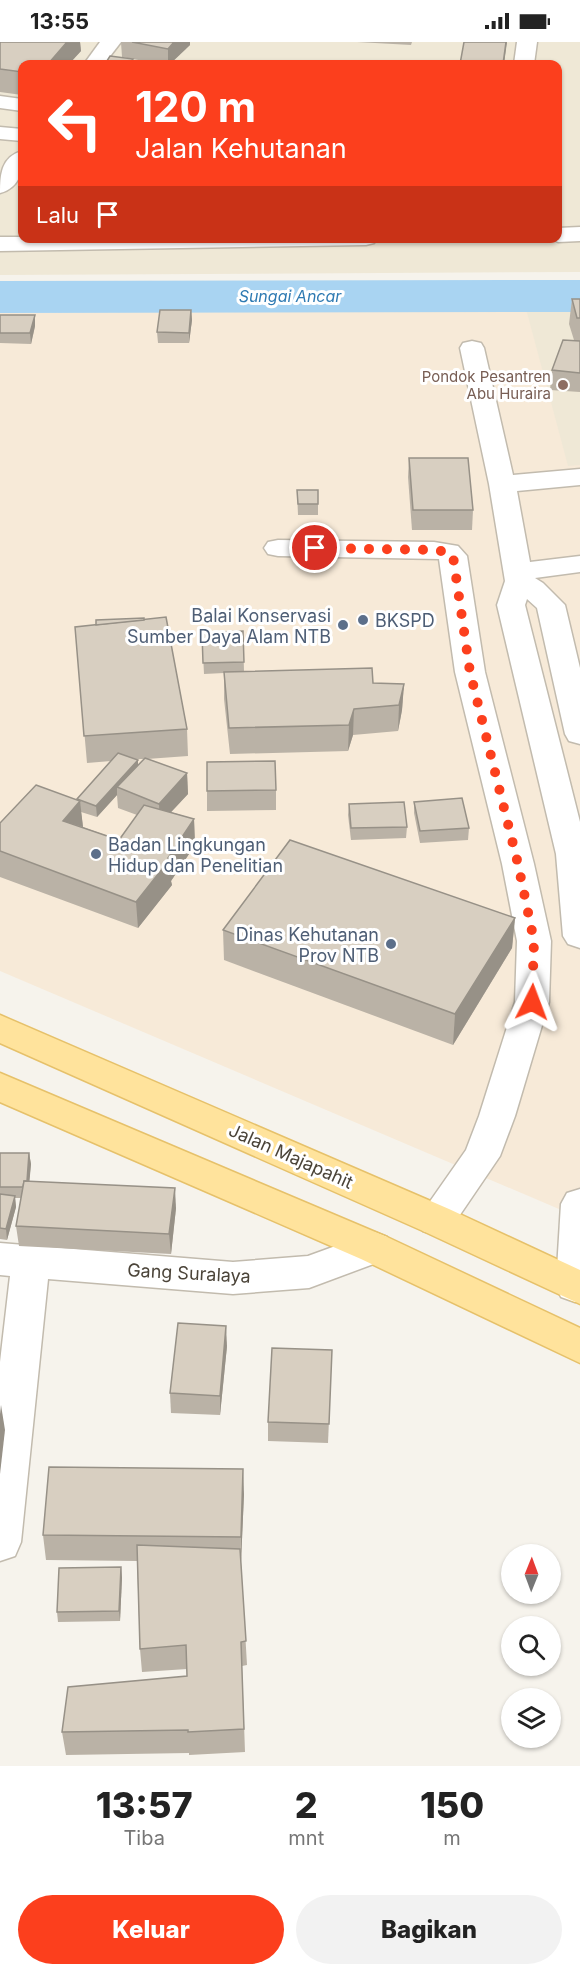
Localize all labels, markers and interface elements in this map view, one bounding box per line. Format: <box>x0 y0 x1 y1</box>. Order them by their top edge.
text: 13:55 <box>30 8 89 34</box>
text: 120 m <box>135 81 256 132</box>
icon: left <box>36 84 114 162</box>
text: Jalan Kehutanan <box>135 132 347 165</box>
icon: arrive <box>91 198 124 231</box>
text: Lalu <box>36 202 79 228</box>
water label: Sungai Ancar <box>239 286 342 306</box>
place label: Pondok Pesantren Abu Huraira <box>422 367 551 403</box>
marker: Pondok Pesantren Abu Huraira <box>556 378 570 392</box>
pin <box>289 522 340 573</box>
icon: arrive <box>298 531 331 564</box>
place label: Balai Konservasi Sumber Daya Alam NTB <box>127 605 331 647</box>
place label: BKSPD <box>375 610 435 631</box>
marker: BKSPD <box>356 613 370 627</box>
marker: Balai Konservasi Sumber Daya Alam NTB <box>336 618 350 632</box>
place label: Badan Lingkungan Hidup dan Penelitian <box>108 834 283 876</box>
marker: Badan Lingkungan Hidup dan Penelitian <box>89 847 103 861</box>
place label: Dinas Kehutanan Prov NTB <box>236 924 379 966</box>
marker: Dinas Kehutanan Prov NTB <box>384 937 398 951</box>
position arrow <box>500 970 564 1034</box>
street label: Jalan Majapahit <box>226 1119 356 1193</box>
street label: Gang Suralaya <box>127 1259 251 1287</box>
north arrow <box>501 1544 561 1604</box>
map controls <box>501 1544 561 1748</box>
button: search <box>501 1616 561 1676</box>
button: layers <box>501 1688 561 1748</box>
text: 13:57 <box>96 1783 193 1827</box>
text: 2 <box>295 1783 318 1827</box>
text: 150 <box>420 1783 484 1827</box>
text: Tiba <box>123 1826 165 1850</box>
text: mnt <box>288 1826 324 1850</box>
text: m <box>443 1826 461 1850</box>
button: Keluar <box>18 1895 284 1964</box>
button: Bagikan <box>296 1895 562 1964</box>

